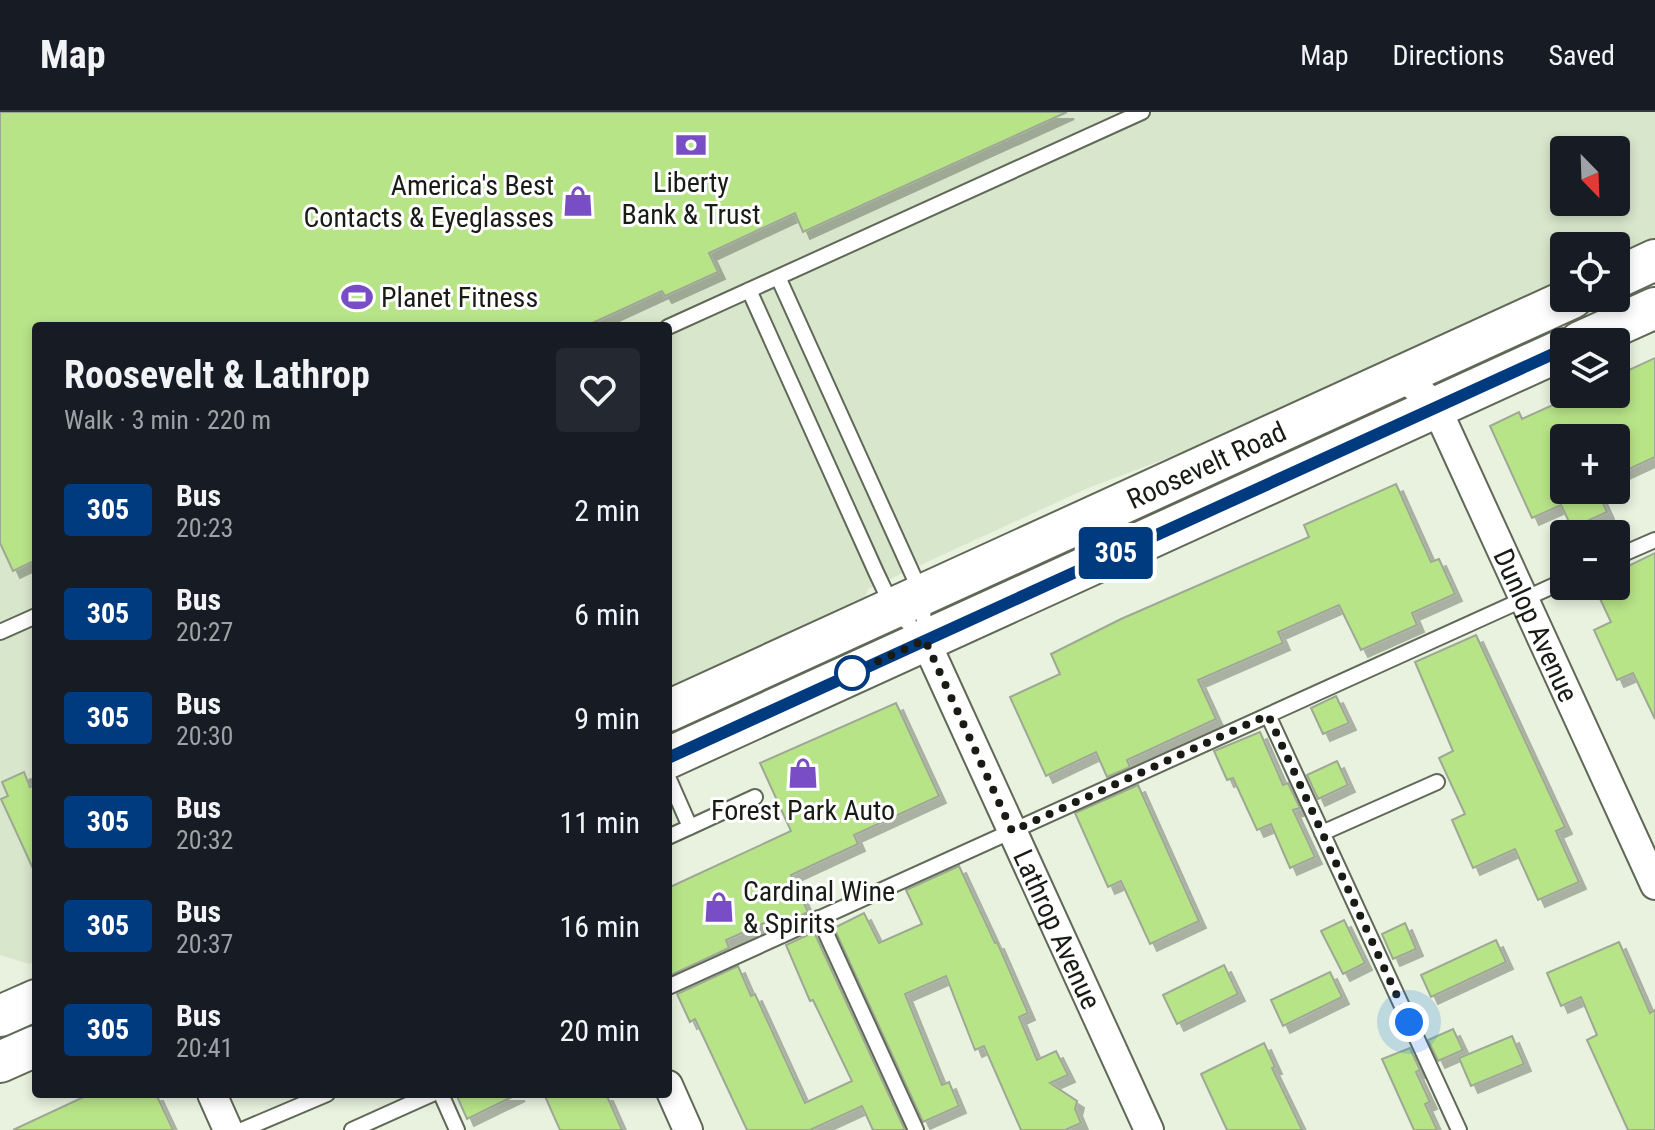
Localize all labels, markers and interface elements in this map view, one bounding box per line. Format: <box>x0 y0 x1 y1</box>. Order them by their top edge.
text: Map <box>40 33 106 77</box>
text: Map <box>1300 39 1349 72</box>
text: Directions <box>1393 39 1504 72</box>
text: Saved <box>1548 39 1615 72</box>
bank icon: Liberty Bank & Trust <box>674 128 708 162</box>
north arrow <box>1550 136 1630 216</box>
map controls <box>1550 136 1630 600</box>
place label: Liberty Bank & Trust <box>621 166 761 231</box>
place label: America's Best Contacts & Eyeglasses <box>303 169 554 234</box>
shop icon: America's Best Contacts & Eyeglasses <box>561 184 595 218</box>
button: locate <box>1550 232 1630 312</box>
sports icon: Planet Fitness <box>340 280 374 314</box>
place label: Planet Fitness <box>381 281 538 314</box>
button: layers <box>1550 328 1630 408</box>
button: heart <box>556 348 640 432</box>
text: Roosevelt & Lathrop <box>64 353 370 397</box>
text: Walk · 3 min · 220 m <box>64 405 271 435</box>
street label: Roosevelt Road <box>1122 414 1291 516</box>
button: + <box>1550 424 1630 504</box>
text: Bus <box>176 478 221 513</box>
text: 305 <box>87 493 129 526</box>
text: 2 min <box>574 493 640 528</box>
text: 20:23 <box>176 513 233 543</box>
button: − <box>1550 520 1630 600</box>
line badge: 305 <box>1070 527 1162 579</box>
text: 305 <box>1095 536 1137 569</box>
street label: Dunlop Avenue <box>1487 544 1585 707</box>
text: Bus <box>176 582 221 617</box>
text: 305 <box>87 597 129 630</box>
text: 6 min <box>574 597 640 632</box>
text: 20:27 <box>176 617 233 647</box>
unlabelled marker <box>835 656 869 690</box>
text: Bus <box>176 686 221 721</box>
text: 305 <box>87 701 129 734</box>
text: 9 min <box>574 701 640 736</box>
text: 20:30 <box>176 721 233 751</box>
shop icon: Forest Park Auto <box>786 756 820 790</box>
text: Bus <box>176 790 221 825</box>
place label: Forest Park Auto <box>711 794 895 827</box>
text: 305 <box>87 805 129 838</box>
text: 11 min <box>559 805 640 840</box>
text: 20:32 <box>176 825 233 855</box>
street label: Lathrop Avenue <box>1006 844 1108 1014</box>
place label: Cardinal Wine & Spirits <box>743 875 895 940</box>
shop icon: Cardinal Wine & Spirits <box>702 890 736 924</box>
text: Bus <box>176 894 221 929</box>
text: 305 <box>87 909 129 942</box>
text: 16 min <box>559 909 640 944</box>
text: 20:37 <box>176 929 233 959</box>
text: Bus <box>176 998 221 1033</box>
your location <box>1389 1002 1429 1042</box>
text: 305 <box>87 1013 129 1046</box>
text: 20 min <box>559 1013 640 1048</box>
text: 20:41 <box>176 1033 233 1063</box>

